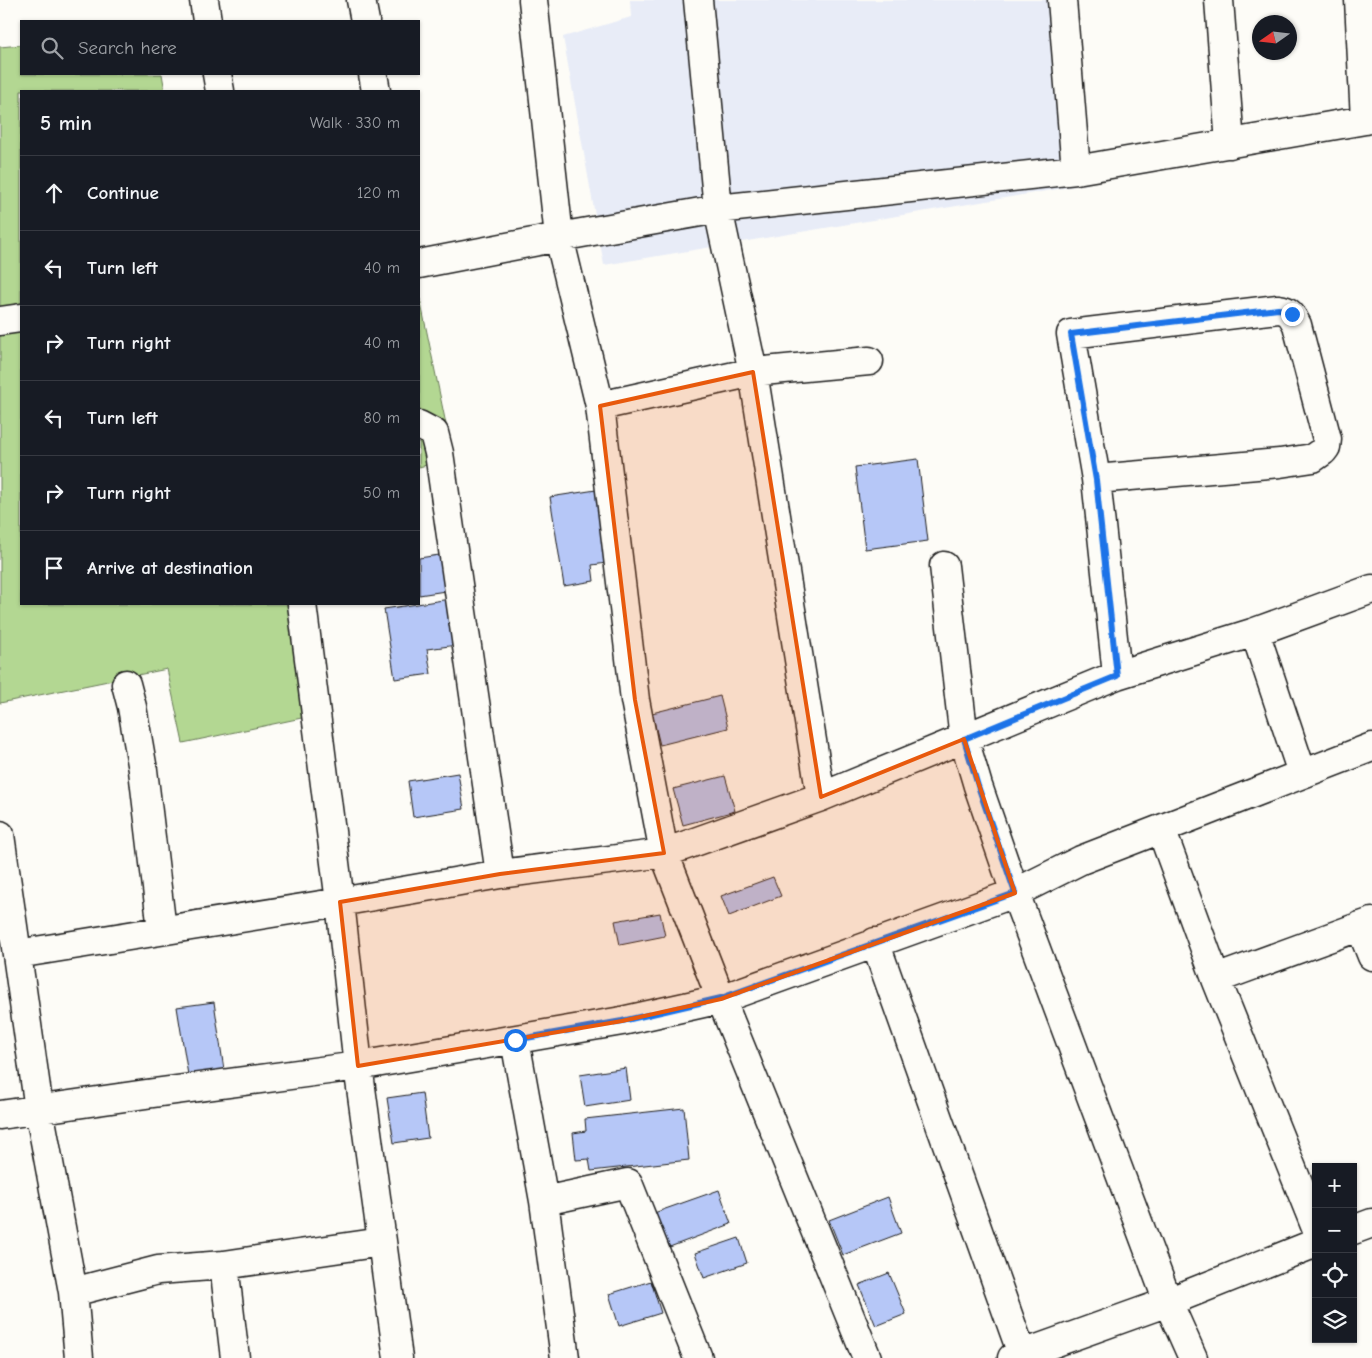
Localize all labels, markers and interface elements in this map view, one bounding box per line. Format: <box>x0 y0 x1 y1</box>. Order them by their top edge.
north arrow <box>1252 15 1297 60</box>
search box <box>20 20 420 75</box>
icon: search <box>38 34 66 62</box>
text: Search here <box>78 37 177 59</box>
text: 5 min <box>40 111 92 135</box>
text: Walk · 330 m <box>310 114 400 132</box>
icon: ahead <box>40 179 68 207</box>
text: Continue <box>87 182 159 204</box>
text: 120 m <box>357 184 400 202</box>
icon: left <box>40 254 68 282</box>
text: Turn left <box>87 257 158 279</box>
text: 40 m <box>364 259 400 277</box>
route end <box>1281 303 1304 326</box>
icon: right <box>40 329 68 357</box>
text: Turn right <box>87 332 171 354</box>
text: 40 m <box>364 334 400 352</box>
icon: left <box>40 404 68 432</box>
text: Turn left <box>87 407 158 429</box>
text: 80 m <box>363 409 400 427</box>
icon: right <box>40 479 68 507</box>
text: Turn right <box>87 482 171 504</box>
text: 50 m <box>363 484 400 502</box>
icon: arrive <box>40 554 68 582</box>
text: Arrive at destination <box>87 557 253 579</box>
route start <box>504 1029 527 1052</box>
map controls <box>1312 1163 1357 1343</box>
button: + <box>1312 1163 1357 1208</box>
button: − <box>1312 1208 1357 1253</box>
button: locate <box>1312 1253 1357 1298</box>
button: layers <box>1312 1298 1357 1343</box>

